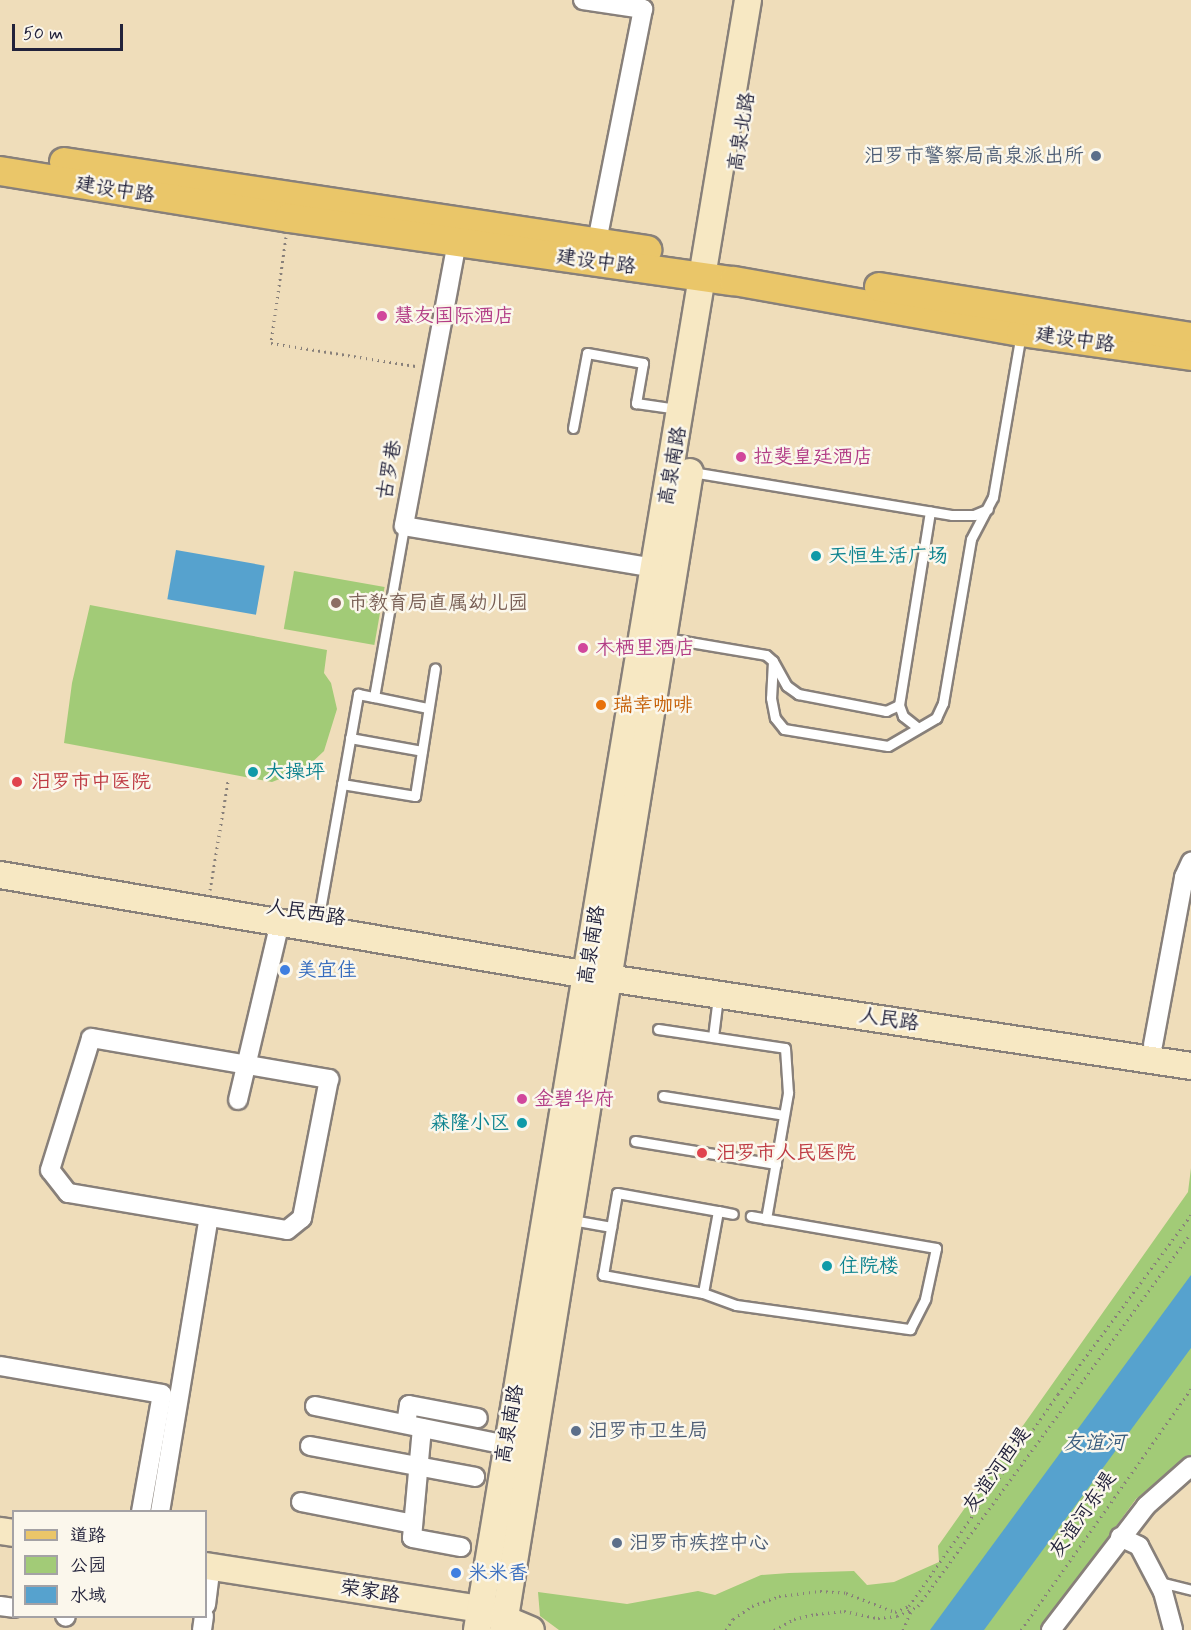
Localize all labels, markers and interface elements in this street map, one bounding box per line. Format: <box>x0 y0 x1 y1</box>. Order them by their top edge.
scale bar <box>15 12 126 50</box>
text: 50 m <box>23 22 63 46</box>
street label: 高泉北路 <box>724 91 760 173</box>
place label: 汨罗市警察局高泉派出所 <box>864 144 1084 168</box>
marker: 汨罗市警察局高泉派出所 <box>1089 149 1103 163</box>
street label: 建设中路 <box>74 172 156 208</box>
street label: 建设中路 <box>555 245 637 279</box>
place label: 慧友国际酒店 <box>394 304 514 328</box>
marker: 慧友国际酒店 <box>375 309 389 323</box>
street label: 建设中路 <box>1034 323 1116 357</box>
street label: 高泉南路 <box>654 425 692 507</box>
street label: 古罗巷 <box>373 438 407 502</box>
place label: 拉斐皇廷酒店 <box>753 445 873 469</box>
marker: 拉斐皇廷酒店 <box>734 450 748 464</box>
place label: 天恒生活广场 <box>828 544 948 568</box>
marker: 天恒生活广场 <box>809 549 823 563</box>
place label: 市教育局直属幼儿园 <box>348 591 528 615</box>
marker: 市教育局直属幼儿园 <box>329 596 343 610</box>
place label: 木栖里酒店 <box>595 636 695 660</box>
marker: 木栖里酒店 <box>576 641 590 655</box>
place label: 瑞幸咖啡 <box>613 693 693 717</box>
marker: 瑞幸咖啡 <box>594 698 608 712</box>
place label: 大操坪 <box>265 760 325 784</box>
marker: 大操坪 <box>246 765 260 779</box>
place label: 汨罗市中医院 <box>31 770 151 794</box>
marker: 汨罗市中医院 <box>8 773 26 791</box>
street label: 人民西路 <box>265 895 347 931</box>
street label: 高泉南路 <box>574 904 610 986</box>
place label: 美宜佳 <box>297 958 357 982</box>
marker: 美宜佳 <box>278 963 292 977</box>
street label: 人民路 <box>858 1004 920 1036</box>
place label: 金碧华府 <box>534 1087 614 1111</box>
marker: 金碧华府 <box>515 1092 529 1106</box>
place label: 森隆小区 <box>430 1111 510 1135</box>
marker: 森隆小区 <box>515 1116 529 1130</box>
place label: 汨罗市人民医院 <box>716 1141 856 1165</box>
marker: 汨罗市人民医院 <box>693 1144 711 1162</box>
place label: 住院楼 <box>839 1254 899 1278</box>
marker: 住院楼 <box>820 1259 834 1273</box>
street label: 高泉南路 <box>491 1383 529 1465</box>
place label: 汨罗市卫生局 <box>588 1419 708 1443</box>
street label: 友谊河西堤 <box>958 1422 1036 1518</box>
marker: 汨罗市卫生局 <box>569 1424 583 1438</box>
water label: 友谊河 <box>1063 1430 1125 1456</box>
street label: 友谊河东堤 <box>1044 1467 1122 1563</box>
legend <box>12 1510 207 1618</box>
text: 道路 <box>70 1524 106 1548</box>
place label: 汨罗市疾控中心 <box>629 1531 769 1555</box>
marker: 汨罗市疾控中心 <box>610 1536 624 1550</box>
text: 公园 <box>70 1554 106 1578</box>
place label: 米米香 <box>468 1561 528 1585</box>
marker: 米米香 <box>449 1566 463 1580</box>
street label: 荣家路 <box>338 1575 402 1609</box>
text: 水域 <box>70 1584 106 1608</box>

